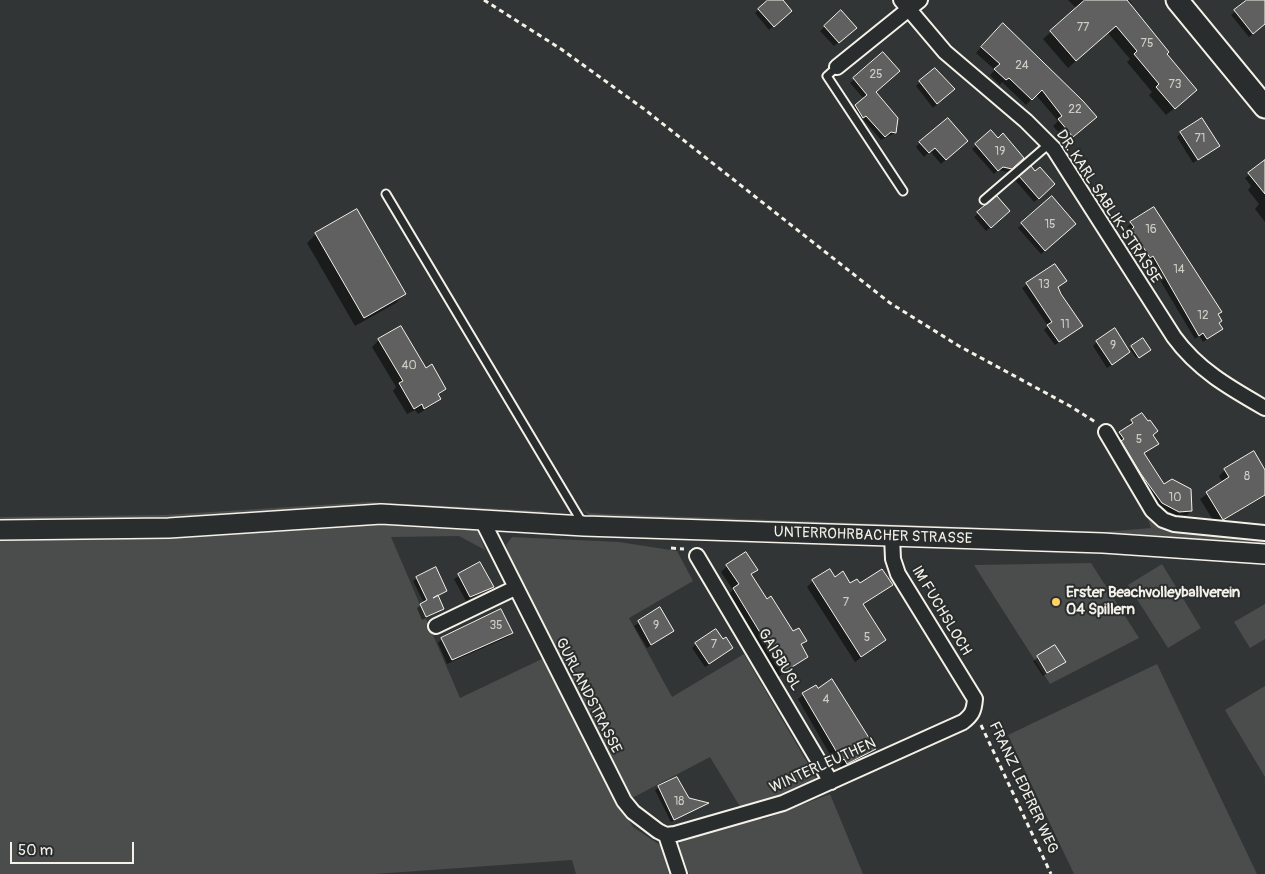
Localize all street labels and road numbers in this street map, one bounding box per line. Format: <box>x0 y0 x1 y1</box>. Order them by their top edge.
street label: DR. KARL SABLIK-STRASSE <box>1052 127 1164 287</box>
street label: UNTERROHRBACHER STRASSE <box>773 524 973 548</box>
street label: IM FUCHSLOCH <box>907 563 975 659</box>
street label: GAISBUGL <box>753 626 805 694</box>
street label: GURLANDSTRASSE <box>551 635 625 757</box>
street label: FRANZ LEDERER WEG <box>985 719 1061 857</box>
street label: WINTERLEUTHEN <box>767 735 879 797</box>

